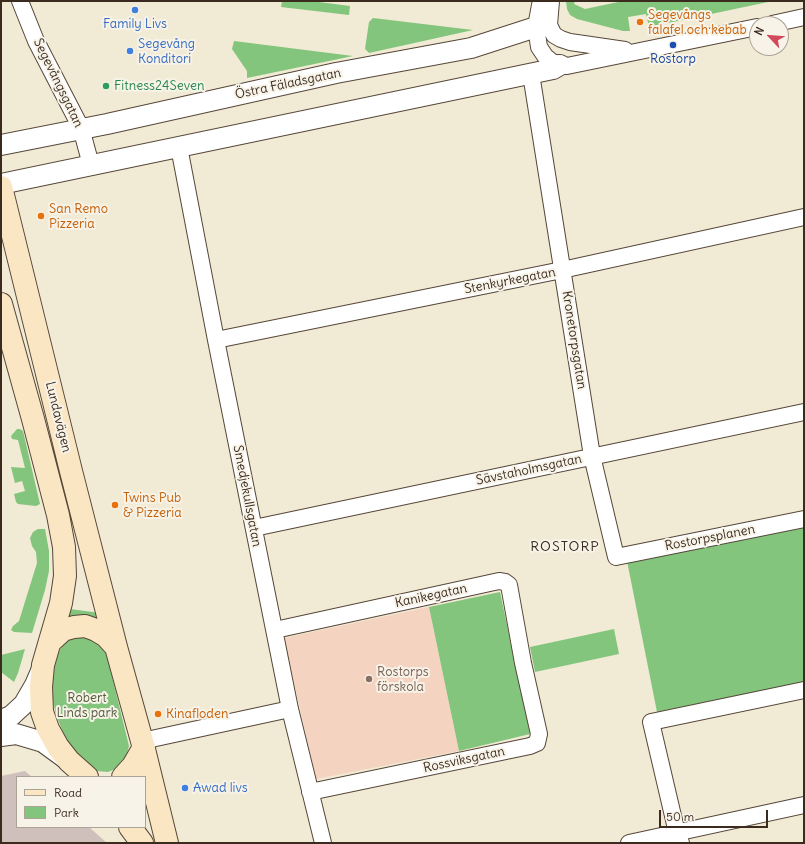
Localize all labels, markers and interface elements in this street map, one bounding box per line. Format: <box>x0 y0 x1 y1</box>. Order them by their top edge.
marker: Family Livs <box>130 5 140 15</box>
place label: Segevångs falafel och kebab <box>648 7 747 38</box>
place label: Family Livs <box>103 16 167 32</box>
north arrow <box>749 16 789 56</box>
marker: Segevångs falafel och kebab <box>635 17 645 27</box>
text: N <box>751 25 767 38</box>
street label: Segevångsgatan <box>30 36 86 130</box>
place label: Segevång Konditori <box>138 36 195 67</box>
marker: Rostorp <box>668 40 678 50</box>
marker: Segevång Konditori <box>125 46 135 56</box>
place label: Rostorp <box>650 51 696 67</box>
street label: Östra Fäladsgatan <box>234 65 342 103</box>
place label: Fitness24Seven <box>114 78 205 94</box>
marker: Fitness24Seven <box>101 81 111 91</box>
place label: San Remo Pizzeria <box>49 201 108 232</box>
marker: San Remo Pizzeria <box>36 211 46 221</box>
street label: Stenkyrkegatan <box>463 265 557 297</box>
street label: Kronetorpsgatan <box>559 290 589 390</box>
street label: Lundavägen <box>42 380 74 454</box>
street label: Smedjekullsgatan <box>230 444 264 548</box>
street label: Sävstaholmsgatan <box>475 451 583 489</box>
place label: Twins Pub & Pizzeria <box>123 490 182 521</box>
marker: Twins Pub & Pizzeria <box>110 500 120 510</box>
street label: Rostorpsplanen <box>664 522 756 554</box>
district label: ROSTORP <box>530 539 600 555</box>
street label: Kanikegatan <box>394 581 468 611</box>
place label: Rostorps förskola <box>377 664 429 695</box>
marker: Rostorps förskola <box>364 674 374 684</box>
park label: Robert Linds park <box>57 690 117 721</box>
place label: Kinafloden <box>166 706 228 722</box>
marker: Kinafloden <box>153 709 163 719</box>
street label: Rossviksgatan <box>422 744 506 776</box>
legend <box>16 776 146 828</box>
place label: Awad livs <box>193 780 248 796</box>
marker: Awad livs <box>180 783 190 793</box>
text: Road <box>54 785 82 800</box>
scale bar <box>661 802 770 828</box>
text: Park <box>54 805 79 820</box>
text: 50 m <box>666 809 694 824</box>

